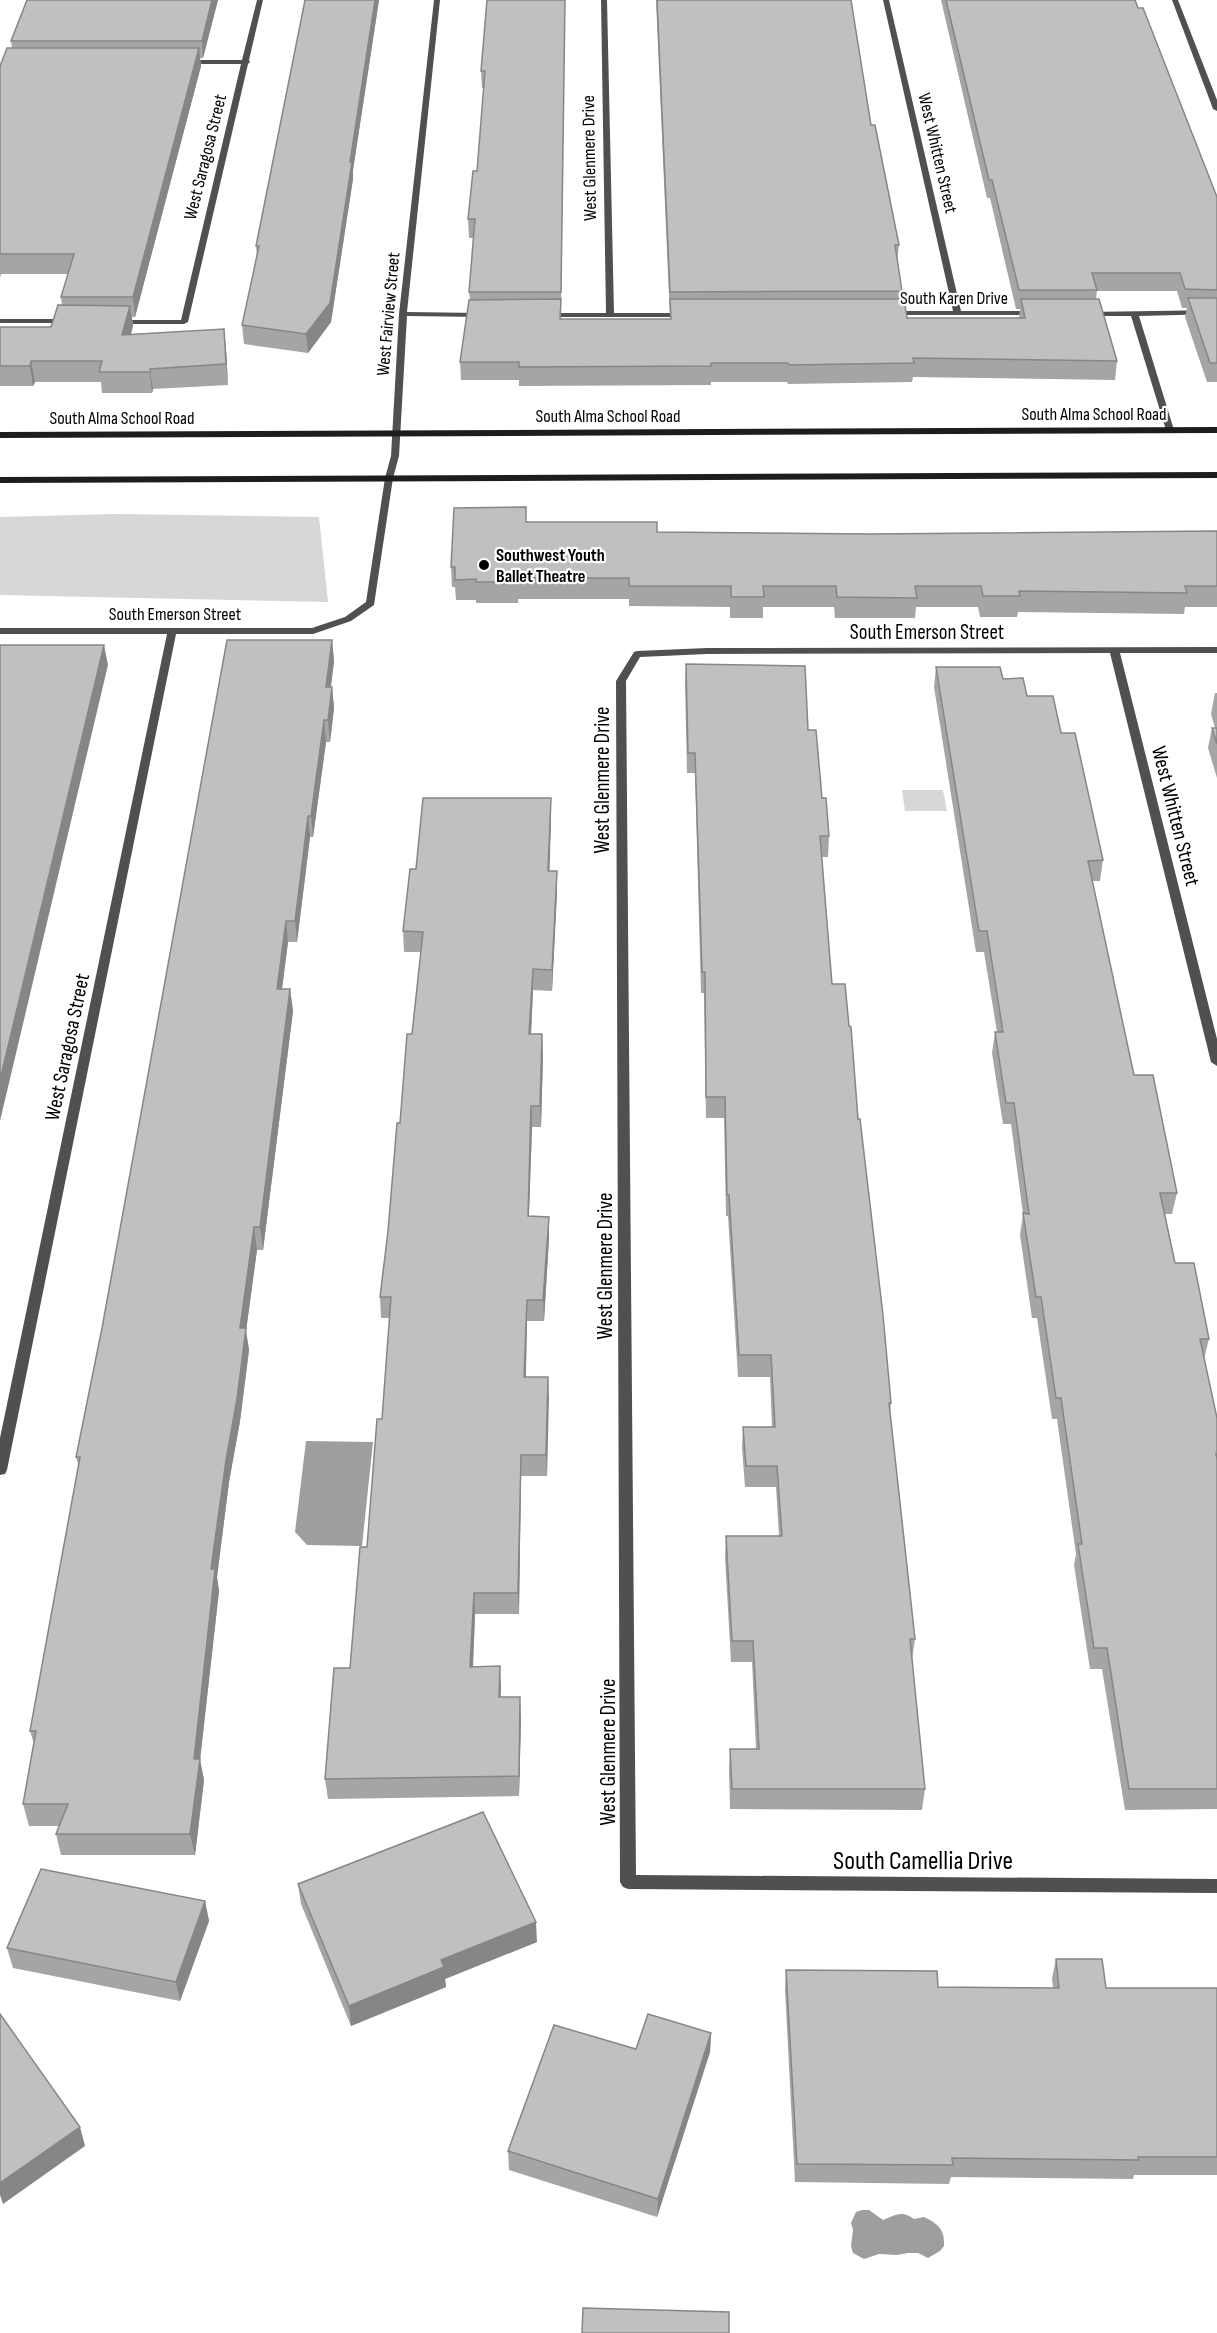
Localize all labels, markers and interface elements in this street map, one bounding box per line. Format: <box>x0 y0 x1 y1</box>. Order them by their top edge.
street label: West Whitten Street <box>913 91 962 216</box>
street label: West Saragosa Street <box>180 92 231 222</box>
street label: West Glenmere Drive <box>578 95 601 221</box>
street label: West Fairview Street <box>373 251 404 377</box>
street label: South Karen Drive <box>900 288 1008 309</box>
street label: South Alma School Road <box>1021 404 1167 425</box>
street label: South Alma School Road <box>535 406 681 427</box>
street label: South Alma School Road <box>49 408 195 429</box>
place label: Southwest Youth Ballet Theatre <box>496 545 605 587</box>
marker: Southwest Youth Ballet Theatre <box>477 558 491 572</box>
street label: South Emerson Street <box>109 604 242 625</box>
street label: South Emerson Street <box>850 620 1004 645</box>
street label: West Glenmere Drive <box>590 707 615 853</box>
street label: West Whitten Street <box>1146 744 1205 889</box>
street label: West Saragosa Street <box>40 971 95 1123</box>
street label: West Glenmere Drive <box>593 1193 618 1339</box>
street label: West Glenmere Drive <box>596 1679 621 1825</box>
street label: South Camellia Drive <box>833 1846 1013 1877</box>

